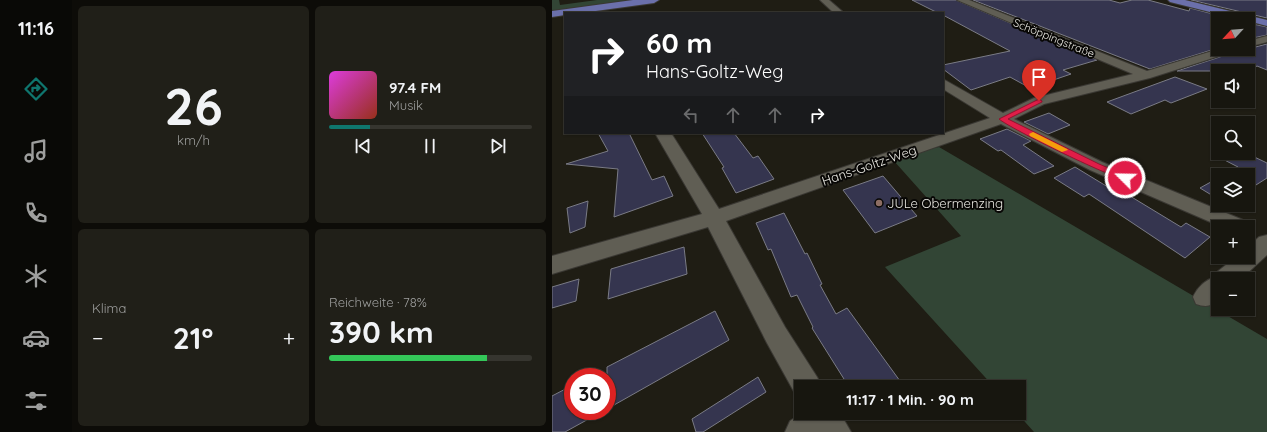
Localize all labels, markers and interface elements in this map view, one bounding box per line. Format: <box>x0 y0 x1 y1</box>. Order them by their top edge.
north arrow <box>1211 12 1255 56</box>
map controls <box>1211 12 1255 316</box>
street label: Schöppingstraße <box>1011 15 1097 61</box>
text: 11:16 <box>18 17 54 40</box>
text: 60 m <box>646 25 712 60</box>
icon: right <box>580 28 632 80</box>
text: Hans-Goltz-Weg <box>646 60 783 83</box>
pin <box>1022 60 1056 101</box>
button: sound <box>1211 64 1255 108</box>
icon: arrive <box>1028 66 1050 88</box>
text: 26 <box>164 73 223 138</box>
icon: directions <box>22 75 50 103</box>
text: 97.4 FM <box>389 78 441 97</box>
text: Musik <box>389 97 423 113</box>
icon: left <box>680 104 702 126</box>
icon: ahead <box>722 104 744 126</box>
icon: ahead <box>764 104 786 126</box>
icon: right <box>806 104 828 126</box>
button: search <box>1211 116 1255 160</box>
text: km/h <box>177 132 210 148</box>
icon: previous <box>352 135 374 157</box>
icon: pause <box>419 135 441 157</box>
icon: next <box>487 135 509 157</box>
icon: music <box>22 137 50 165</box>
street label: Hans-Goltz-Weg <box>819 141 919 189</box>
position arrow <box>1104 157 1146 199</box>
button: layers <box>1211 168 1255 212</box>
place label: JULe Obermenzing <box>887 195 1003 211</box>
marker: JULe Obermenzing <box>874 198 884 208</box>
icon: phone <box>22 199 50 227</box>
button: + <box>1211 220 1255 264</box>
icon: climate <box>22 262 50 290</box>
button: − <box>1211 272 1255 316</box>
text: Reichweite · 78% <box>329 294 427 310</box>
text: Klima <box>92 300 126 316</box>
text: 390 km <box>329 313 434 351</box>
text: 21° <box>173 319 213 357</box>
icon: car <box>22 324 50 352</box>
text: − <box>92 324 103 352</box>
text: + <box>283 324 295 352</box>
speed limit sign: 30 <box>564 368 616 420</box>
icon: filters <box>22 387 50 415</box>
text: 11:17 · 1 Min. · 90 m <box>846 390 974 409</box>

